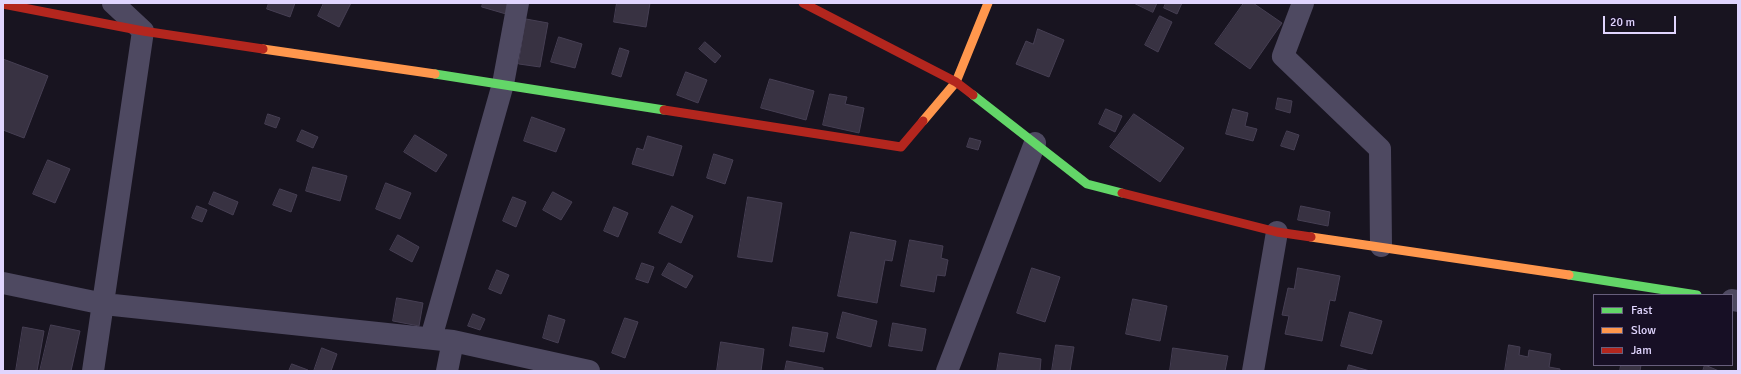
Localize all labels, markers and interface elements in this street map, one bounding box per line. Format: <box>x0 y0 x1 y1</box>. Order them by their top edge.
scale bar <box>1605 8 1678 34</box>
text: 20 m <box>1610 15 1635 30</box>
legend <box>1593 294 1733 366</box>
text: Fast <box>1631 303 1652 318</box>
text: Slow <box>1631 323 1656 338</box>
text: Jam <box>1631 343 1652 358</box>

